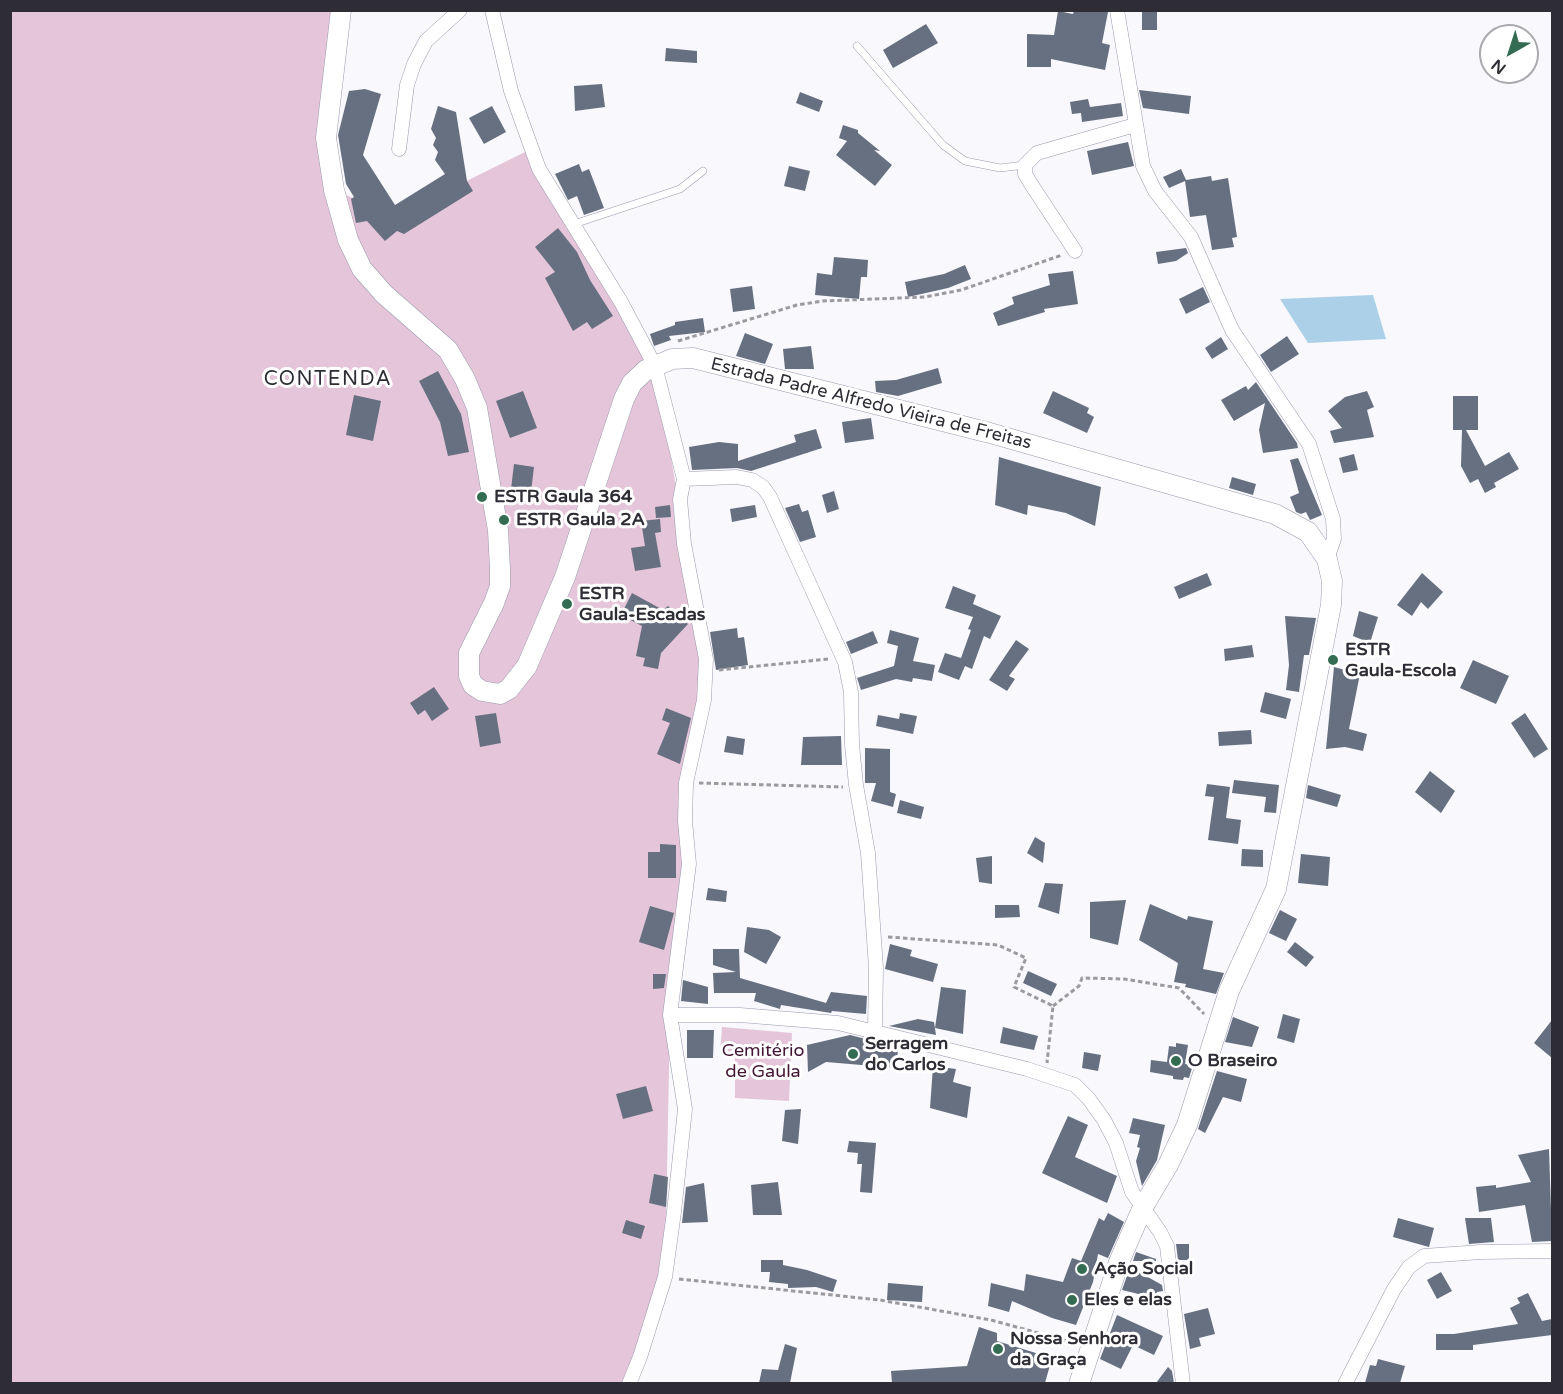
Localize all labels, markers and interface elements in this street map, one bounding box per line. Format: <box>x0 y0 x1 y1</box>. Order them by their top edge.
north arrow <box>1479 24 1539 84</box>
text: N <box>1488 55 1510 78</box>
street label: Estrada Padre Alfredo Vieira de Freitas <box>708 354 1034 454</box>
district label: CONTENDA <box>264 368 392 392</box>
place label: ESTR Gaula 364 <box>494 486 632 508</box>
marker: ESTR Gaula 364 <box>475 490 489 504</box>
place label: ESTR Gaula 2A <box>516 509 645 531</box>
marker: ESTR Gaula 2A <box>497 513 511 527</box>
place label: ESTR Gaula-Escadas <box>579 583 705 626</box>
marker: ESTR Gaula-Escadas <box>560 597 574 611</box>
place label: ESTR Gaula-Escola <box>1345 639 1457 682</box>
marker: ESTR Gaula-Escola <box>1326 653 1340 667</box>
place label: Serragem do Carlos <box>865 1033 948 1076</box>
park label: Cemitério de Gaula <box>722 1040 804 1082</box>
marker: Serragem do Carlos <box>846 1047 860 1061</box>
place label: O Braseiro <box>1188 1050 1278 1072</box>
marker: O Braseiro <box>1169 1054 1183 1068</box>
place label: Ação Social <box>1094 1258 1193 1280</box>
marker: Ação Social <box>1075 1262 1089 1276</box>
place label: Eles e elas <box>1084 1289 1172 1311</box>
marker: Eles e elas <box>1065 1293 1079 1307</box>
place label: Nossa Senhora da Graça <box>1010 1328 1138 1370</box>
marker: Nossa Senhora da Graça <box>991 1342 1005 1356</box>

